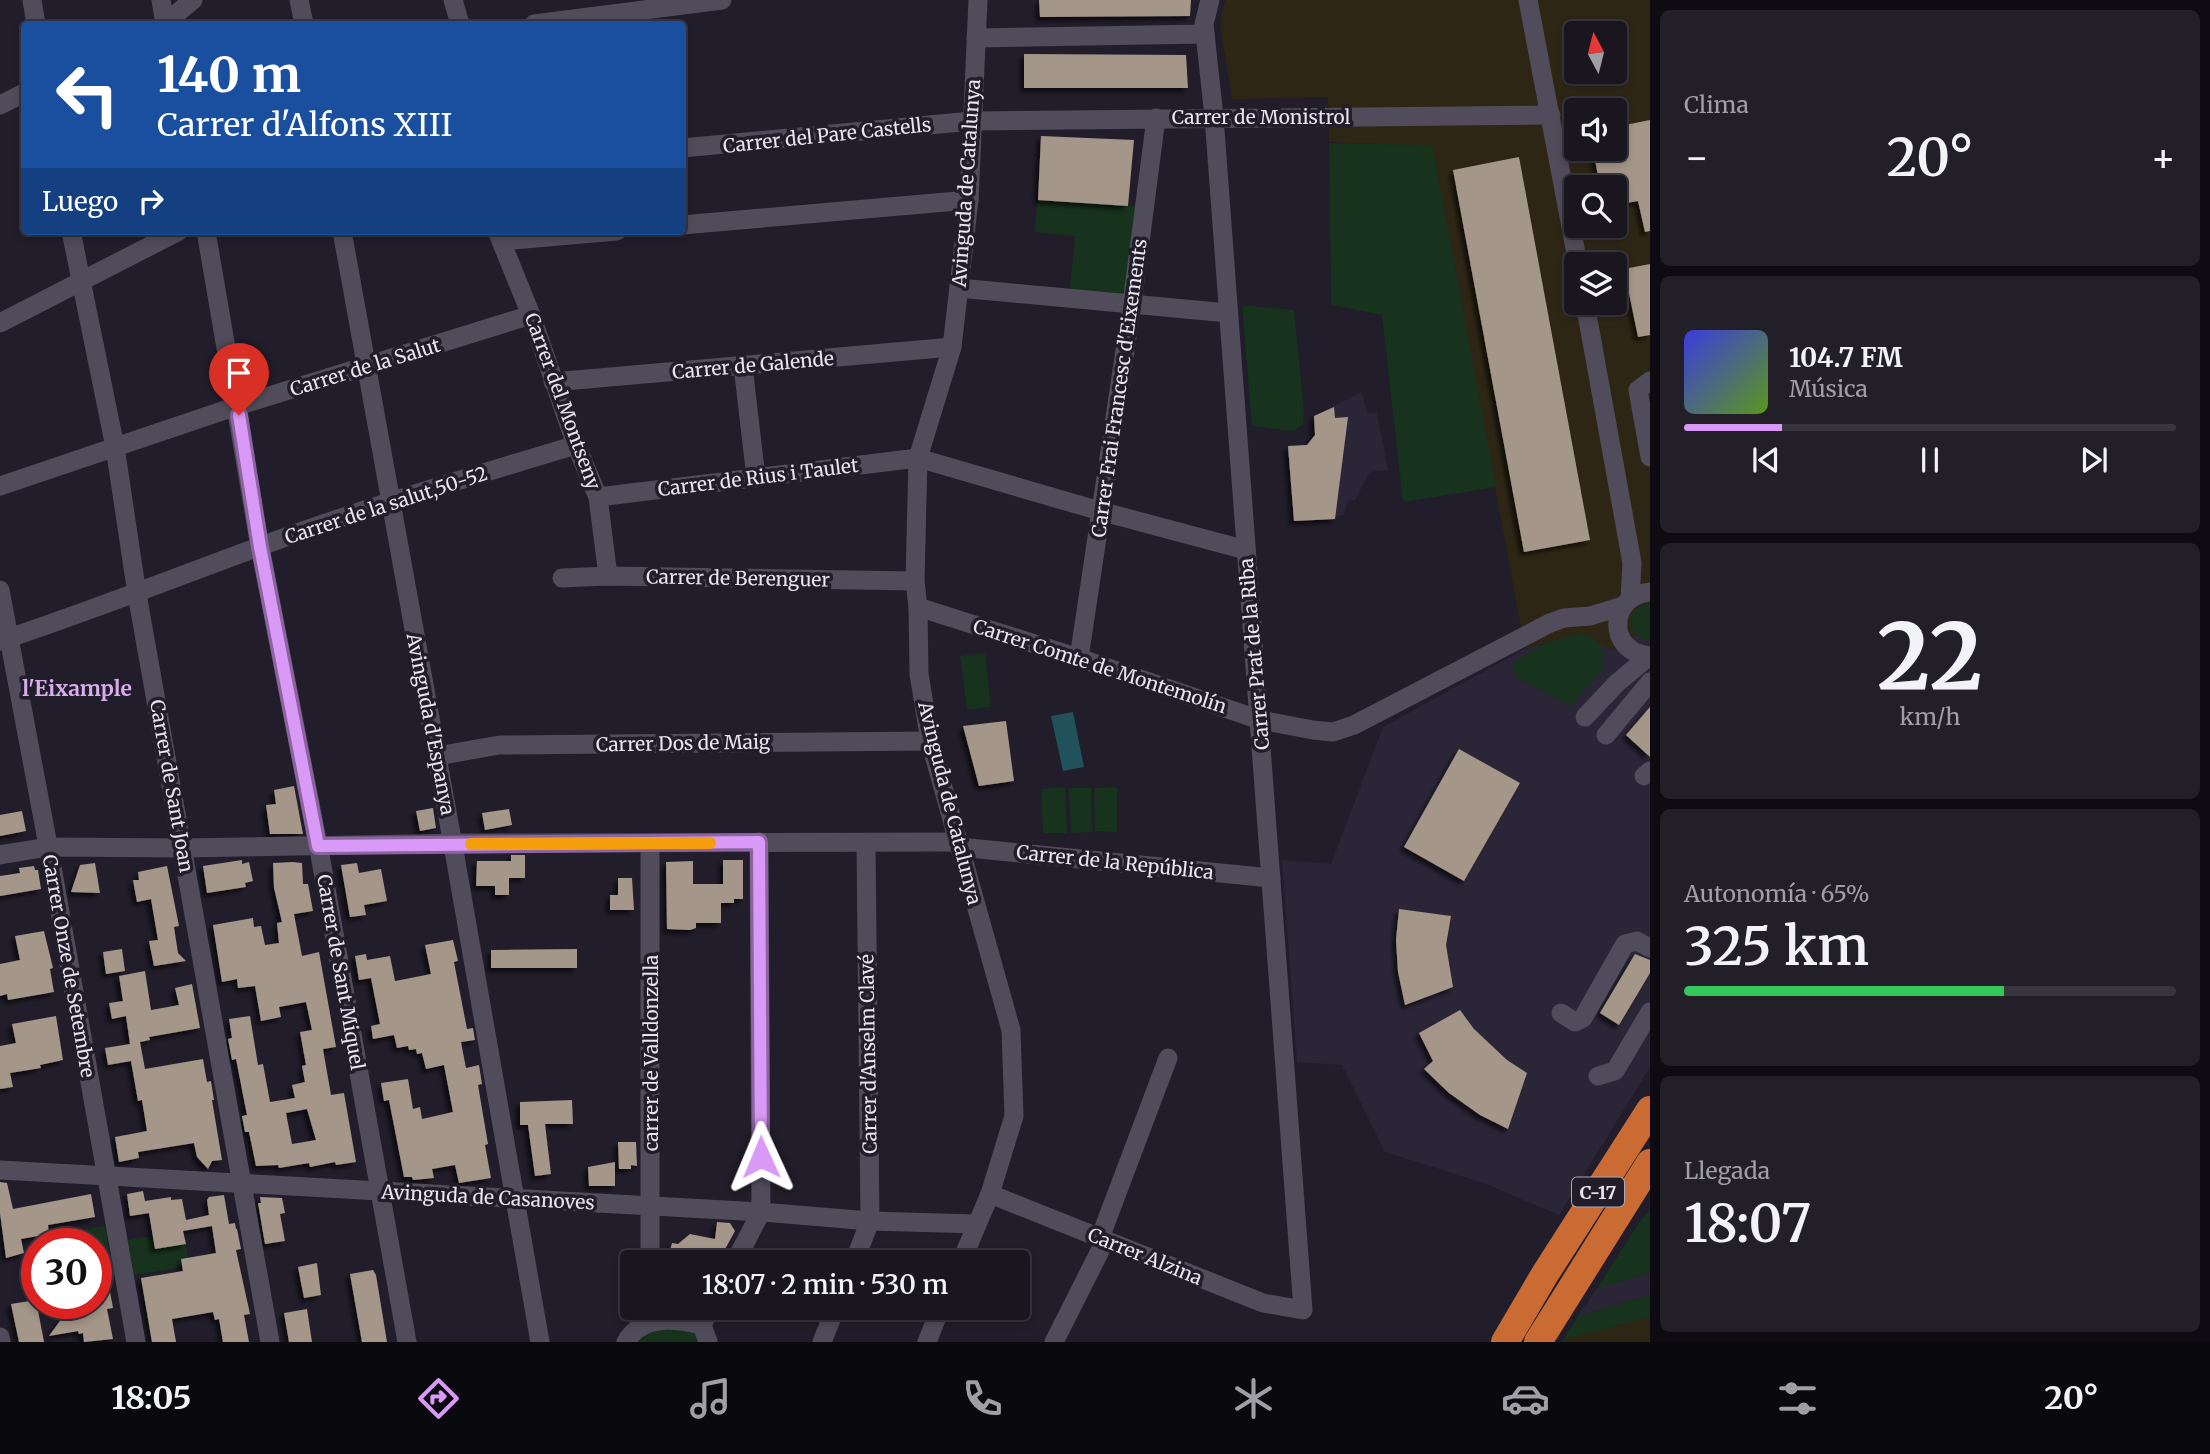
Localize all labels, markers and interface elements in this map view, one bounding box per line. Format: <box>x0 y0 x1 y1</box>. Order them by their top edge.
north arrow <box>1564 21 1628 84</box>
map controls <box>1564 21 1627 315</box>
text: 140 m <box>157 44 301 105</box>
icon: left <box>42 49 133 140</box>
street label: Avinguda de Catalunya <box>947 78 985 289</box>
text: Clima <box>1684 90 1749 119</box>
button: sound <box>1564 98 1627 161</box>
text: Carrer d'Alfons XIII <box>157 105 453 145</box>
street label: Carrer de Monistrol <box>1172 105 1350 129</box>
street label: Carrer del Pare Castells <box>722 112 932 158</box>
text: 20° <box>1887 125 1973 190</box>
text: − <box>1684 134 1709 181</box>
text: + <box>2151 134 2176 181</box>
button: search <box>1564 175 1627 238</box>
icon: right <box>132 182 170 220</box>
text: Luego <box>42 185 118 218</box>
street label: Carrer Frai Francesc d'Eixements <box>1086 237 1152 539</box>
button: layers <box>1564 252 1627 315</box>
street label: Carrer del Montseny <box>520 309 606 493</box>
street label: Carrer de la Salut <box>287 333 444 401</box>
text: 104.7 FM <box>1789 341 1903 374</box>
pin <box>209 343 269 415</box>
street label: Carrer de Galende <box>671 346 835 384</box>
icon: arrive <box>220 354 258 392</box>
text: Música <box>1789 374 1868 403</box>
icon: previous <box>1747 441 1785 479</box>
icon: pause <box>1911 441 1949 479</box>
icon: next <box>2075 441 2113 479</box>
street label: Carrer de Rius i Taulet <box>656 453 860 501</box>
street label: Carrer de la salut,50-52 <box>282 461 490 549</box>
street label: Carrer Prat de la Riba <box>1234 557 1274 751</box>
street label: Carrer de Berenguer <box>646 564 831 592</box>
text: 22 <box>1877 599 1983 714</box>
street label: Carrer Comte de Montemolín <box>970 614 1230 718</box>
street label: Avinguda d'Espanya <box>401 630 460 817</box>
district label: l'Eixample <box>22 675 132 702</box>
street label: Carrer de Sant Joan <box>145 698 199 875</box>
street label: Avinguda de Catalunya <box>913 698 987 907</box>
text: km/h <box>1900 702 1960 731</box>
street label: Carrer Dos de Maig <box>596 729 771 757</box>
street label: Carrer de la República <box>1015 840 1215 884</box>
street label: Carrer Onze de Setembre <box>38 853 100 1079</box>
street label: Carrer de Sant Miquel <box>312 872 370 1072</box>
text: Autonomía · 65% <box>1684 879 1870 908</box>
text: 325 km <box>1684 914 1869 979</box>
street label: Carrer d'Anselm Clavé <box>854 954 882 1154</box>
street label: carrer de Valldonzella <box>639 955 663 1151</box>
position arrow <box>724 1120 798 1194</box>
text: Llegada <box>1684 1156 1770 1185</box>
road number: C-17 <box>1572 1177 1624 1206</box>
street label: Avinguda de Casanoves <box>380 1179 595 1215</box>
text: 18:07 <box>1684 1191 1811 1256</box>
street label: Carrer Alzina <box>1084 1222 1206 1290</box>
speed limit sign: 30 <box>21 1228 112 1319</box>
text: 18:07 · 2 min · 530 m <box>702 1268 948 1301</box>
icon: directions <box>414 1374 463 1423</box>
icon: music <box>686 1374 735 1423</box>
icon: phone <box>958 1374 1007 1423</box>
icon: climate <box>1229 1374 1278 1423</box>
icon: car <box>1501 1374 1550 1423</box>
icon: filters <box>1773 1374 1822 1423</box>
text: 18:05 <box>111 1378 192 1418</box>
text: 20° <box>2044 1378 2099 1418</box>

